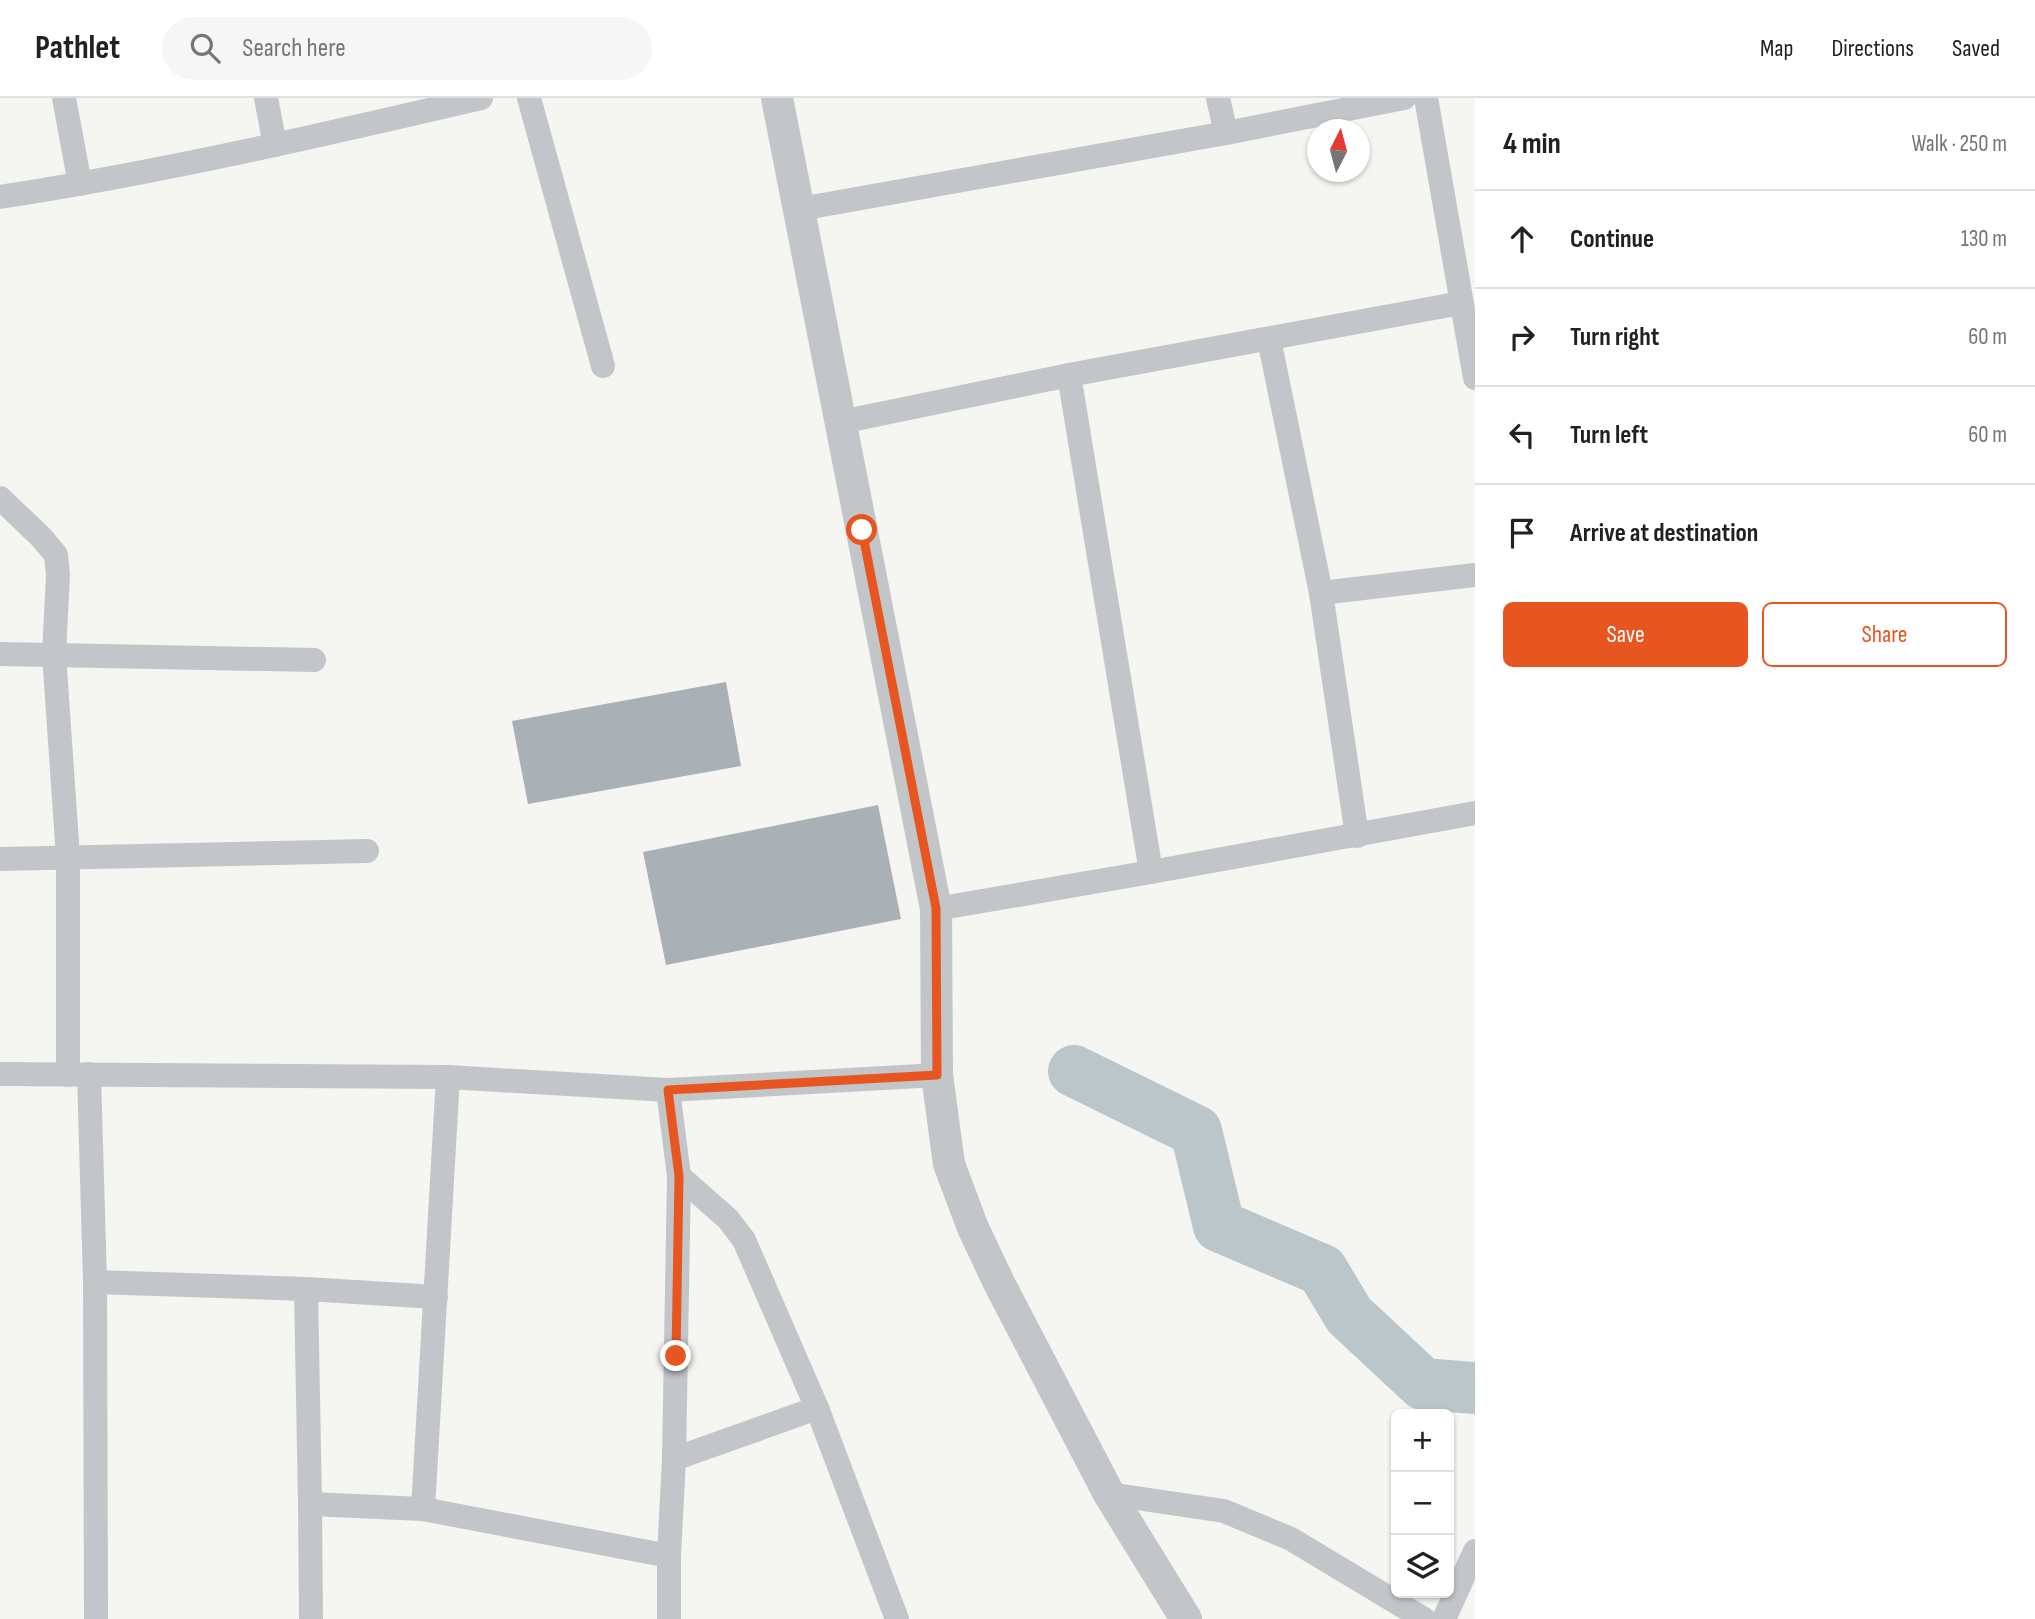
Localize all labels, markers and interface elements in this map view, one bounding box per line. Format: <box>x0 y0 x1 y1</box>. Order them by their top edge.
search box <box>162 17 652 80</box>
text: Pathlet <box>35 28 120 68</box>
icon: search <box>186 29 224 67</box>
text: Search here <box>242 33 346 64</box>
text: Map <box>1760 34 1793 63</box>
text: Directions <box>1831 34 1914 63</box>
text: Saved <box>1952 34 2000 63</box>
north arrow <box>1307 119 1370 182</box>
text: 4 min <box>1503 126 1561 162</box>
text: Walk · 250 m <box>1911 130 2007 158</box>
icon: ahead <box>1503 220 1541 258</box>
text: Continue <box>1570 224 1654 255</box>
text: 130 m <box>1961 225 2007 253</box>
icon: right <box>1503 318 1541 356</box>
text: Turn right <box>1570 322 1659 353</box>
text: 60 m <box>1968 323 2007 351</box>
icon: left <box>1503 416 1541 454</box>
text: Turn left <box>1570 420 1648 451</box>
text: 60 m <box>1968 421 2007 449</box>
route start <box>846 514 877 545</box>
icon: arrive <box>1503 514 1541 552</box>
text: Arrive at destination <box>1570 518 1758 549</box>
button: Save <box>1503 602 1748 667</box>
button: Share <box>1762 602 2007 667</box>
route end <box>660 1340 691 1371</box>
map controls <box>1391 1409 1454 1598</box>
button: + <box>1391 1409 1454 1472</box>
button: − <box>1391 1472 1454 1535</box>
button: layers <box>1391 1535 1454 1598</box>

